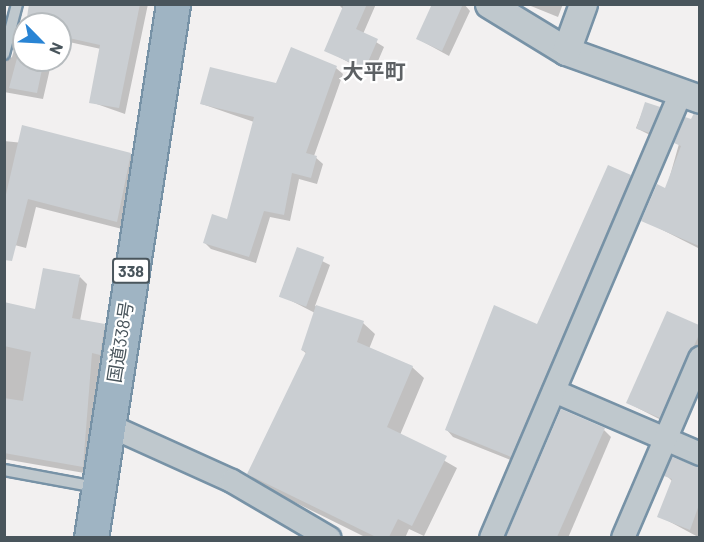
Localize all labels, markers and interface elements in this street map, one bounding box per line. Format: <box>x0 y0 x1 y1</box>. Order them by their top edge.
north arrow <box>12 12 72 72</box>
text: N <box>46 40 68 57</box>
district label: 大平町 <box>343 58 405 84</box>
road number: 338 <box>112 258 150 284</box>
street label: 国道338号 <box>103 300 137 384</box>

